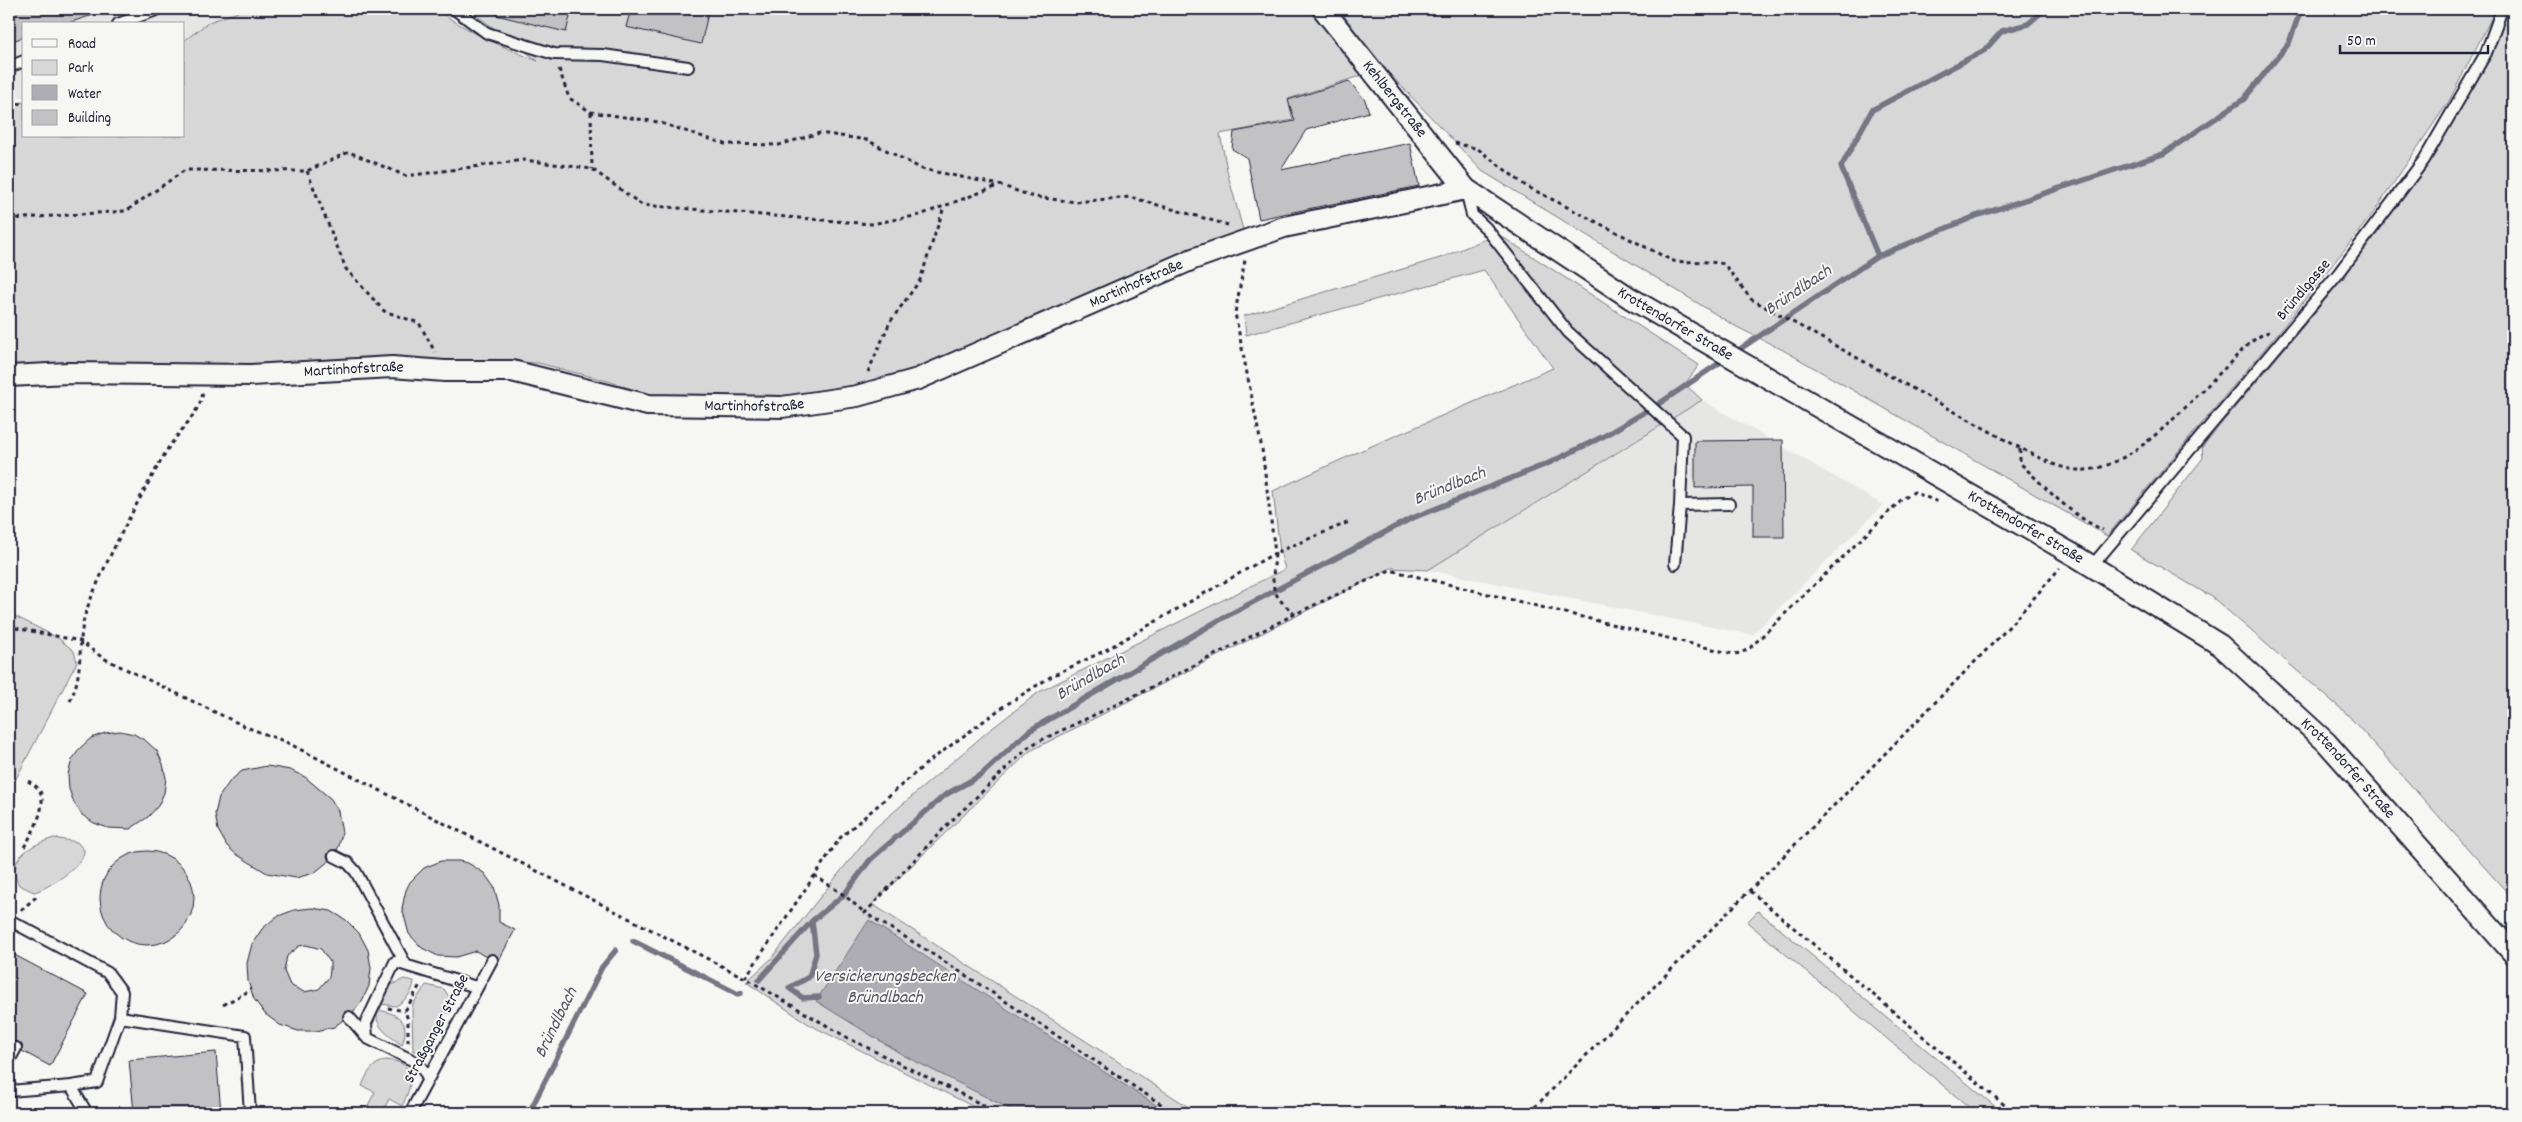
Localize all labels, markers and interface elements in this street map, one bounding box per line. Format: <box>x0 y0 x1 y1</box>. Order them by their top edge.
legend <box>22 22 185 138</box>
scale bar <box>2340 22 2487 54</box>
text: 50 m <box>2347 31 2376 53</box>
text: Road <box>68 34 96 56</box>
street label: Kehlbergstraße <box>1357 55 1433 143</box>
text: Park <box>68 58 94 80</box>
text: Water <box>68 84 102 106</box>
text: Building <box>68 108 111 130</box>
street label: Martinhofstraße <box>1086 253 1187 314</box>
street label: Bründlgasse <box>2271 254 2337 326</box>
water label: Bründlbach <box>1761 259 1838 323</box>
street label: Krottendorfer Straße <box>1613 281 1737 367</box>
street label: Martinhofstraße <box>303 355 404 383</box>
street label: Martinhofstraße <box>704 392 806 419</box>
water label: Bründlbach <box>1410 461 1490 513</box>
street label: Krottendorfer Straße <box>1963 484 2088 570</box>
water label: Bründlbach <box>1052 648 1131 708</box>
street label: Krottendorfer Straße <box>2295 712 2400 824</box>
water label: Versickerungsbecken Bründlbach <box>814 965 956 1011</box>
street label: Straßganger Straße <box>399 970 475 1088</box>
water label: Bründlbach <box>529 983 585 1063</box>

